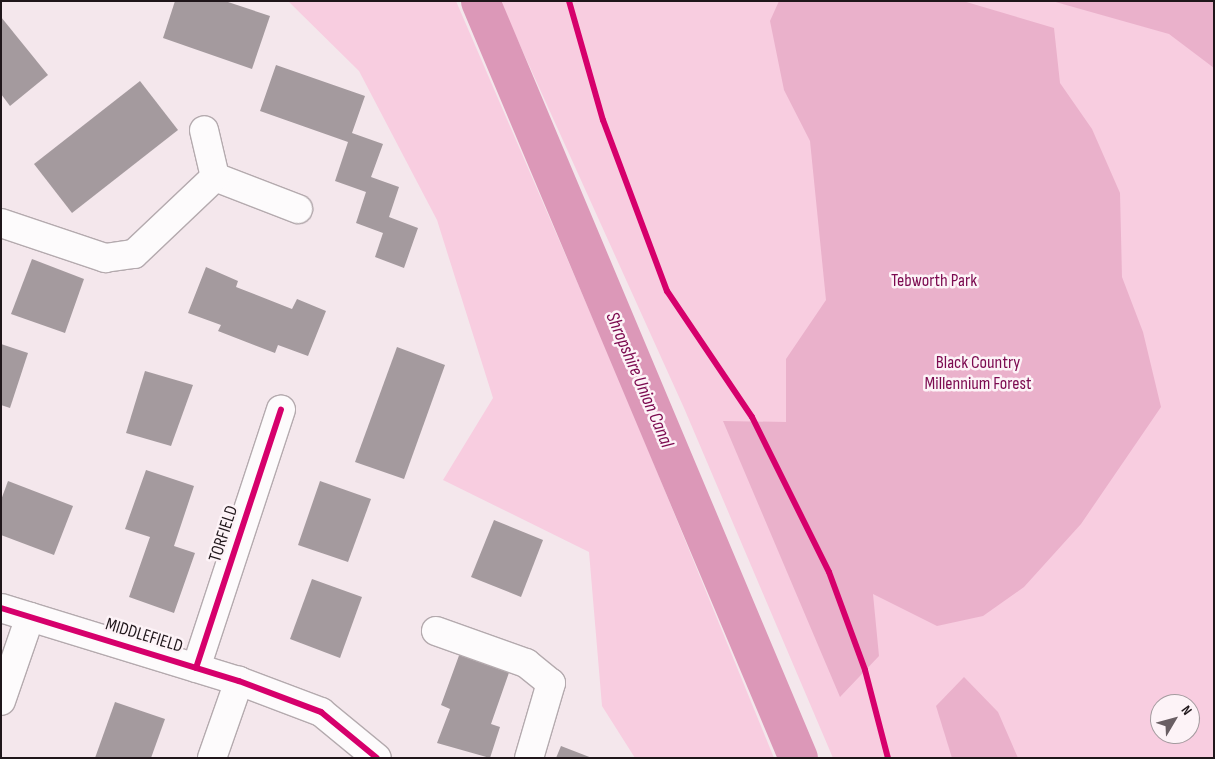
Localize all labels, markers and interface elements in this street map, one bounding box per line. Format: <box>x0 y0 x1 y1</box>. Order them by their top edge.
park label: Tebworth Park <box>891 270 977 292</box>
water label: Shropshire Union Canal <box>600 309 678 451</box>
park label: Black Country Millennium Forest <box>925 353 1031 396</box>
street label: TORFIELD <box>205 503 243 565</box>
street label: MIDDLEFIELD <box>103 614 185 658</box>
north arrow <box>1150 694 1200 744</box>
text: N <box>1178 702 1196 718</box>

